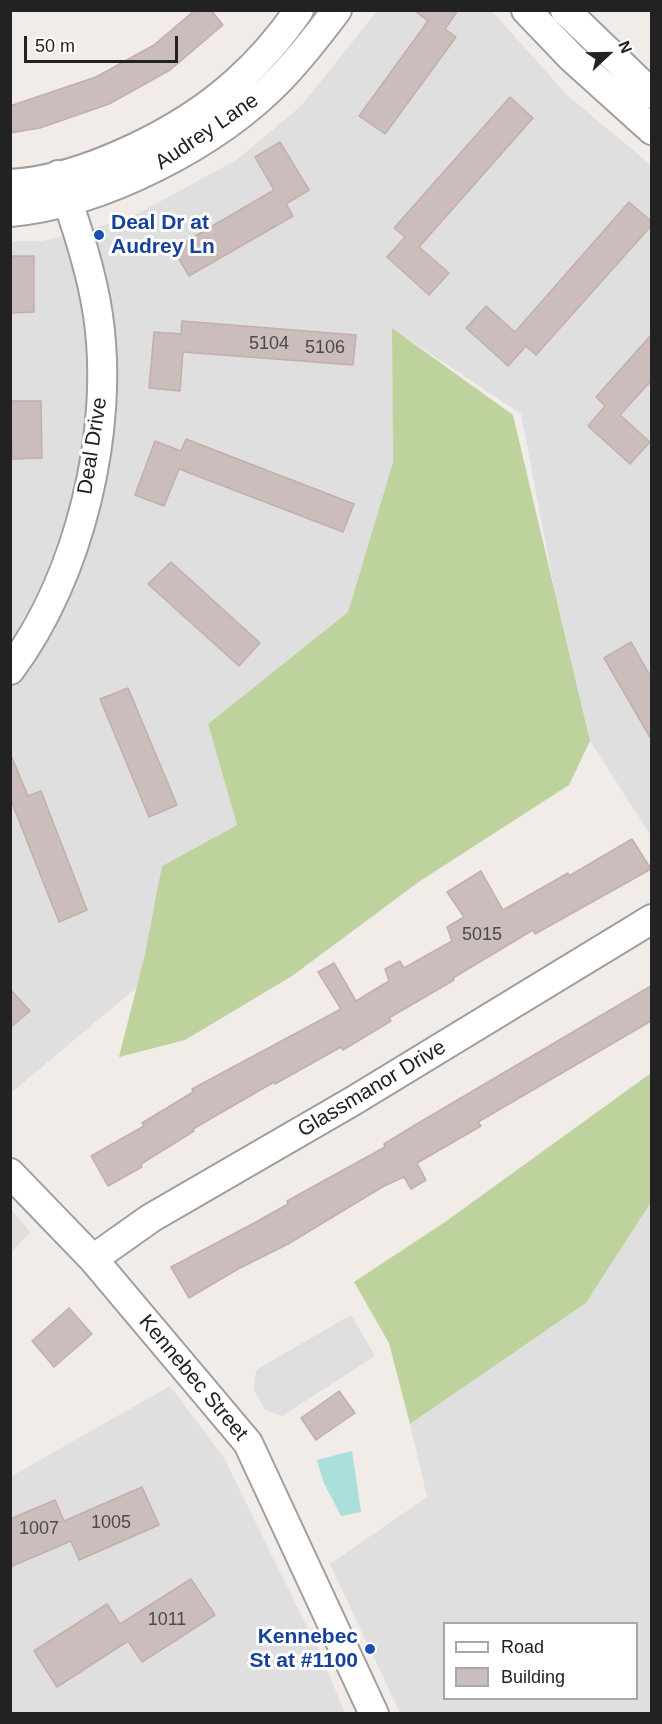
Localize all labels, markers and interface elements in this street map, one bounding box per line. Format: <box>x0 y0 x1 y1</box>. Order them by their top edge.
scale bar <box>27 24 182 62</box>
north arrow <box>578 24 638 84</box>
text: 50 m <box>35 36 75 56</box>
text: N <box>615 39 635 56</box>
street label: Audrey Lane <box>151 88 263 176</box>
place label: Deal Dr at Audrey Ln <box>111 210 215 260</box>
marker: Deal Dr at Audrey Ln <box>92 228 106 242</box>
house number: 5104 <box>249 333 289 355</box>
house number: 5106 <box>305 337 345 359</box>
street label: Deal Drive <box>73 396 113 496</box>
house number: 5015 <box>462 924 502 946</box>
street label: Glassmanor Drive <box>293 1035 451 1143</box>
street label: Kennebec Street <box>133 1310 253 1446</box>
house number: 1005 <box>91 1512 131 1534</box>
house number: 1007 <box>19 1518 59 1540</box>
house number: 1011 <box>148 1609 186 1631</box>
legend <box>443 1622 638 1700</box>
place label: Kennebec St at #1100 <box>249 1624 358 1674</box>
text: Road <box>501 1637 544 1657</box>
marker: Kennebec St at #1100 <box>363 1642 377 1656</box>
text: Building <box>501 1667 565 1687</box>

